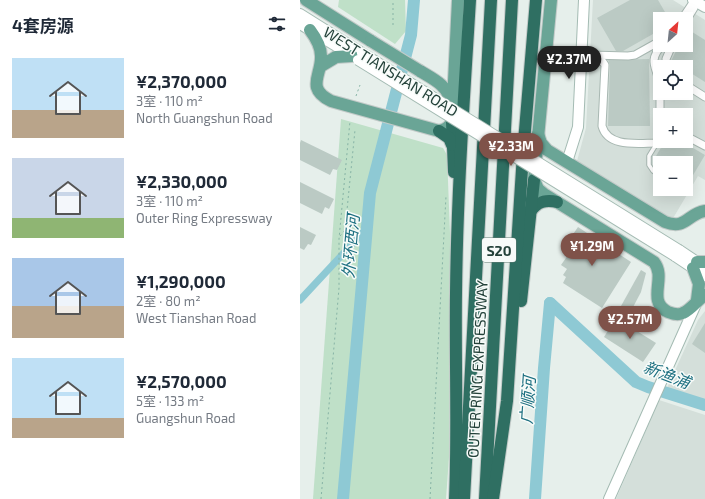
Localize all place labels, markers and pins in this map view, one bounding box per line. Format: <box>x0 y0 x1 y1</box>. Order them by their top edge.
pin: ¥2.37M <box>536 46 602 80</box>
pin: ¥2.33M <box>478 133 544 167</box>
pin: ¥1.29M <box>559 233 625 267</box>
pin: ¥2.57M <box>597 306 663 340</box>

